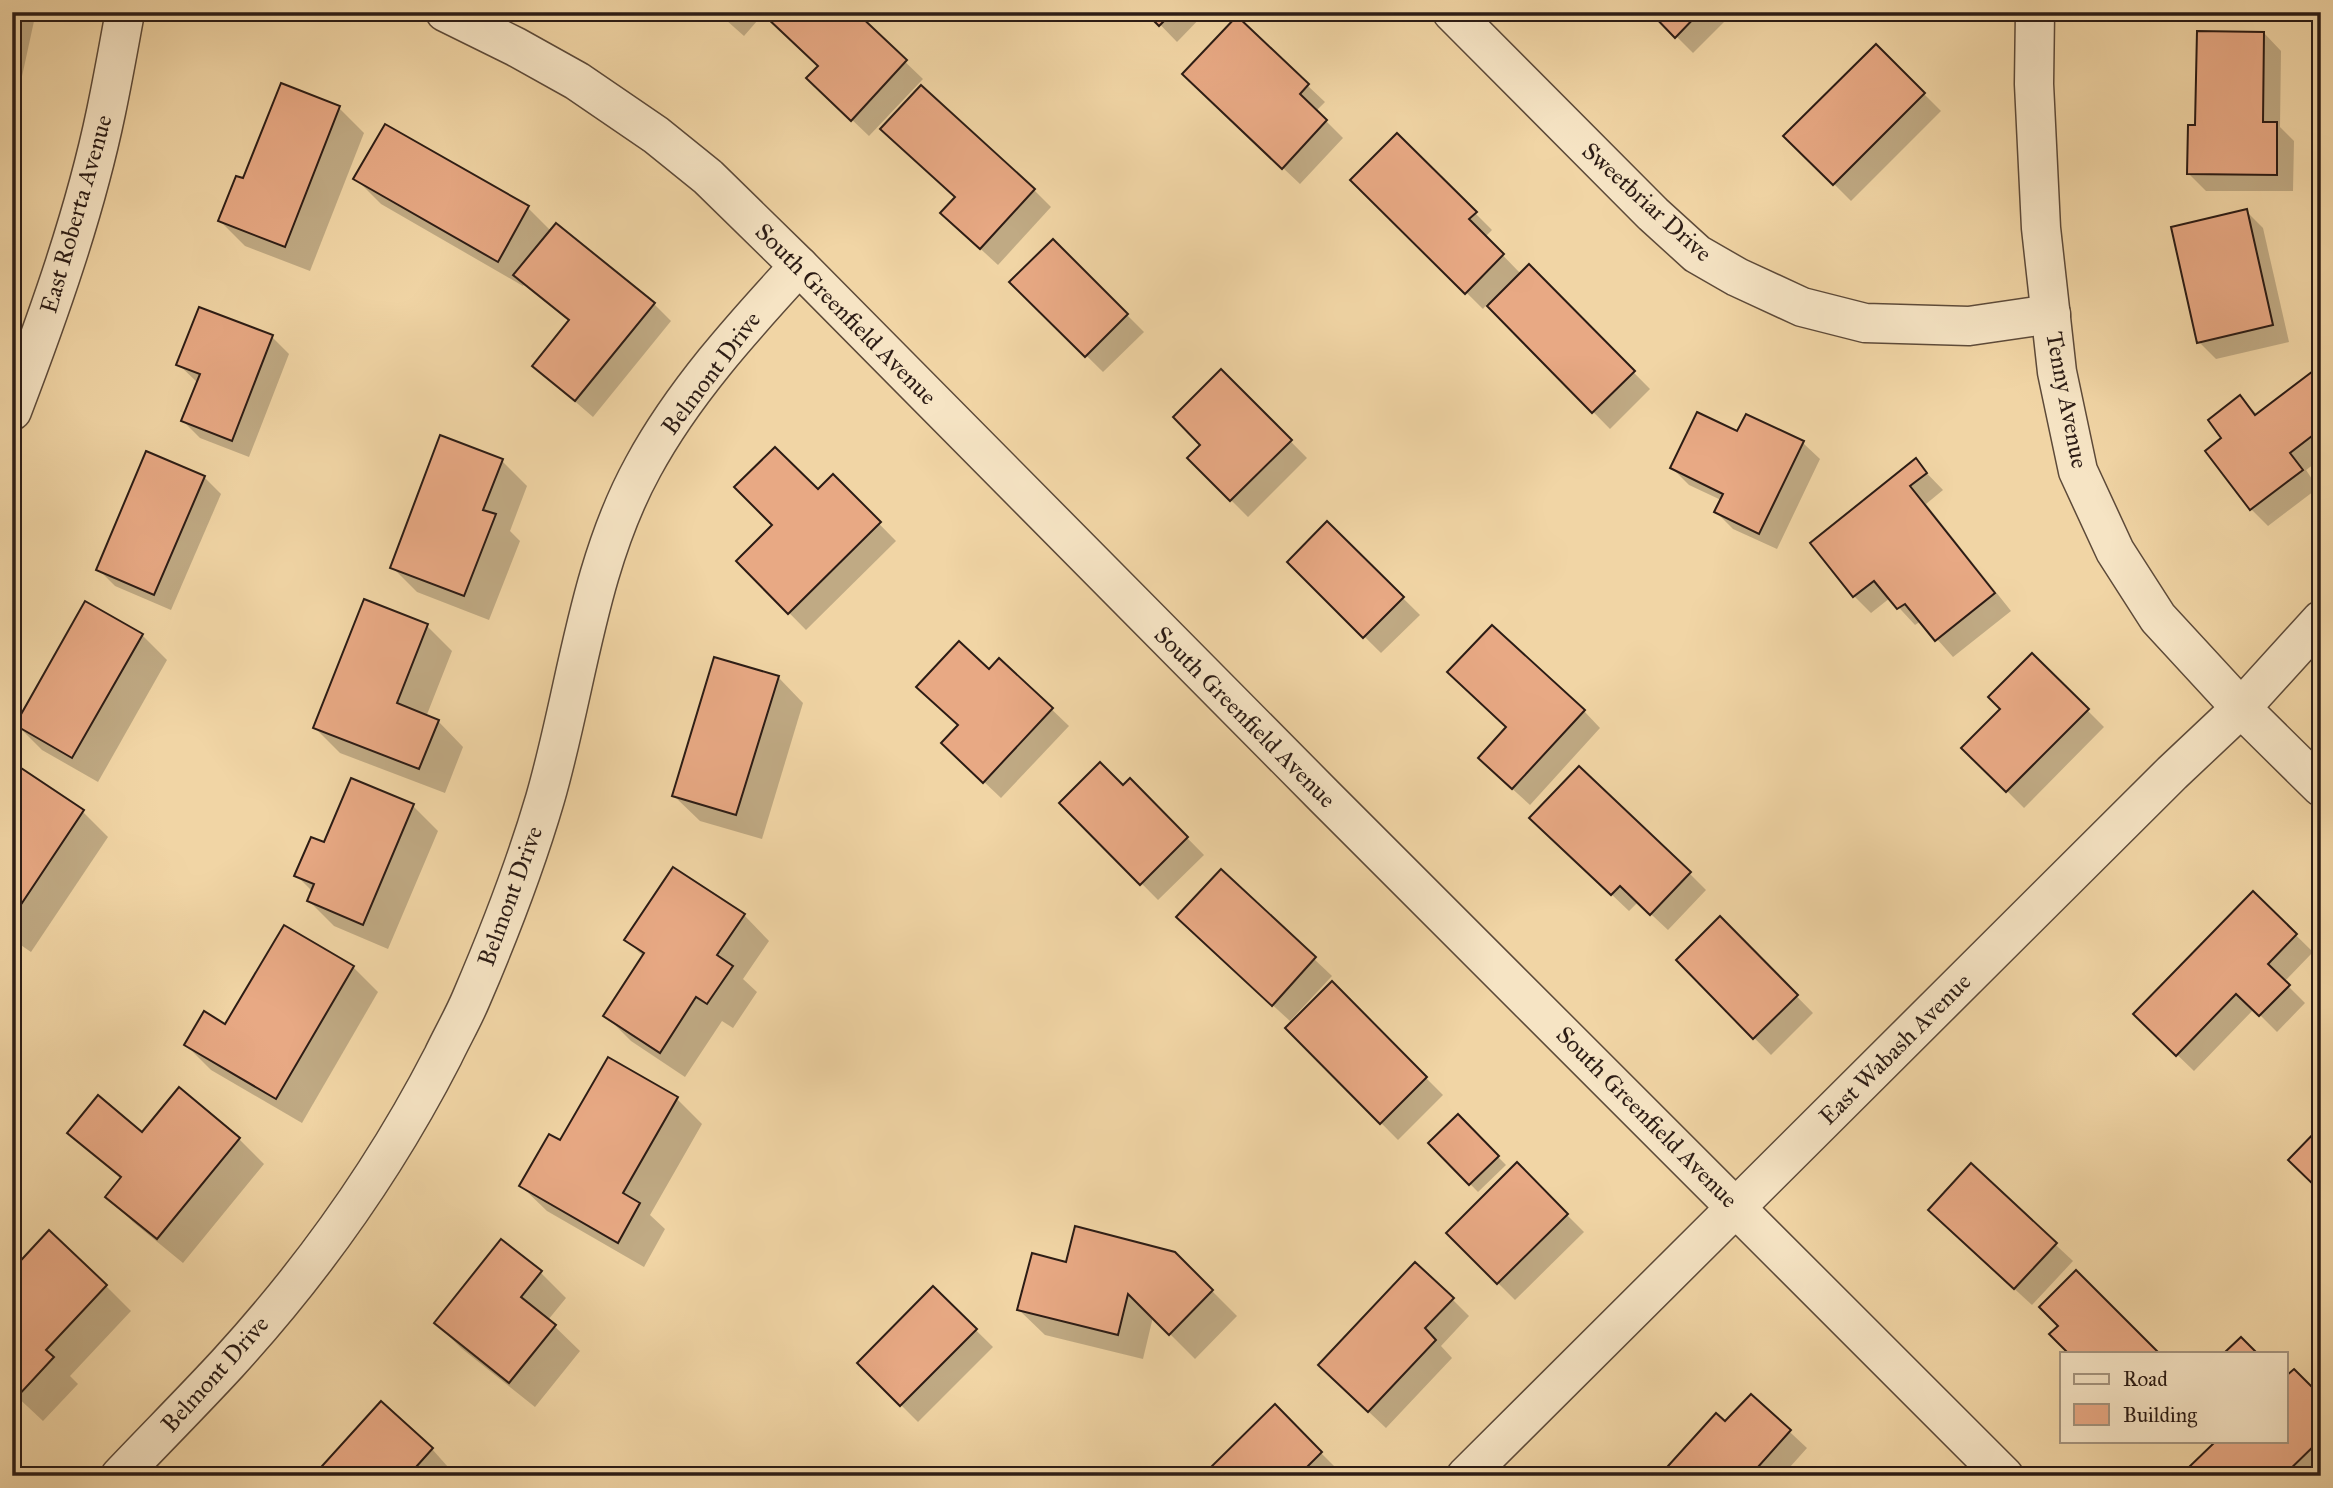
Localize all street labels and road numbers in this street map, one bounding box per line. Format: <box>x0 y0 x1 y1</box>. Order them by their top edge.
street label: East Roberta Avenue <box>33 111 119 317</box>
street label: Sweetbriar Drive <box>1576 136 1718 268</box>
street label: South Greenfield Avenue <box>749 217 943 411</box>
street label: Belmont Drive <box>655 305 767 441</box>
street label: Tenny Avenue <box>2039 329 2095 471</box>
street label: South Greenfield Avenue <box>1148 620 1342 814</box>
street label: Belmont Drive <box>471 822 549 970</box>
street label: East Wabash Avenue <box>1813 967 1977 1131</box>
street label: South Greenfield Avenue <box>1550 1020 1744 1214</box>
street label: Belmont Drive <box>155 1309 275 1439</box>

